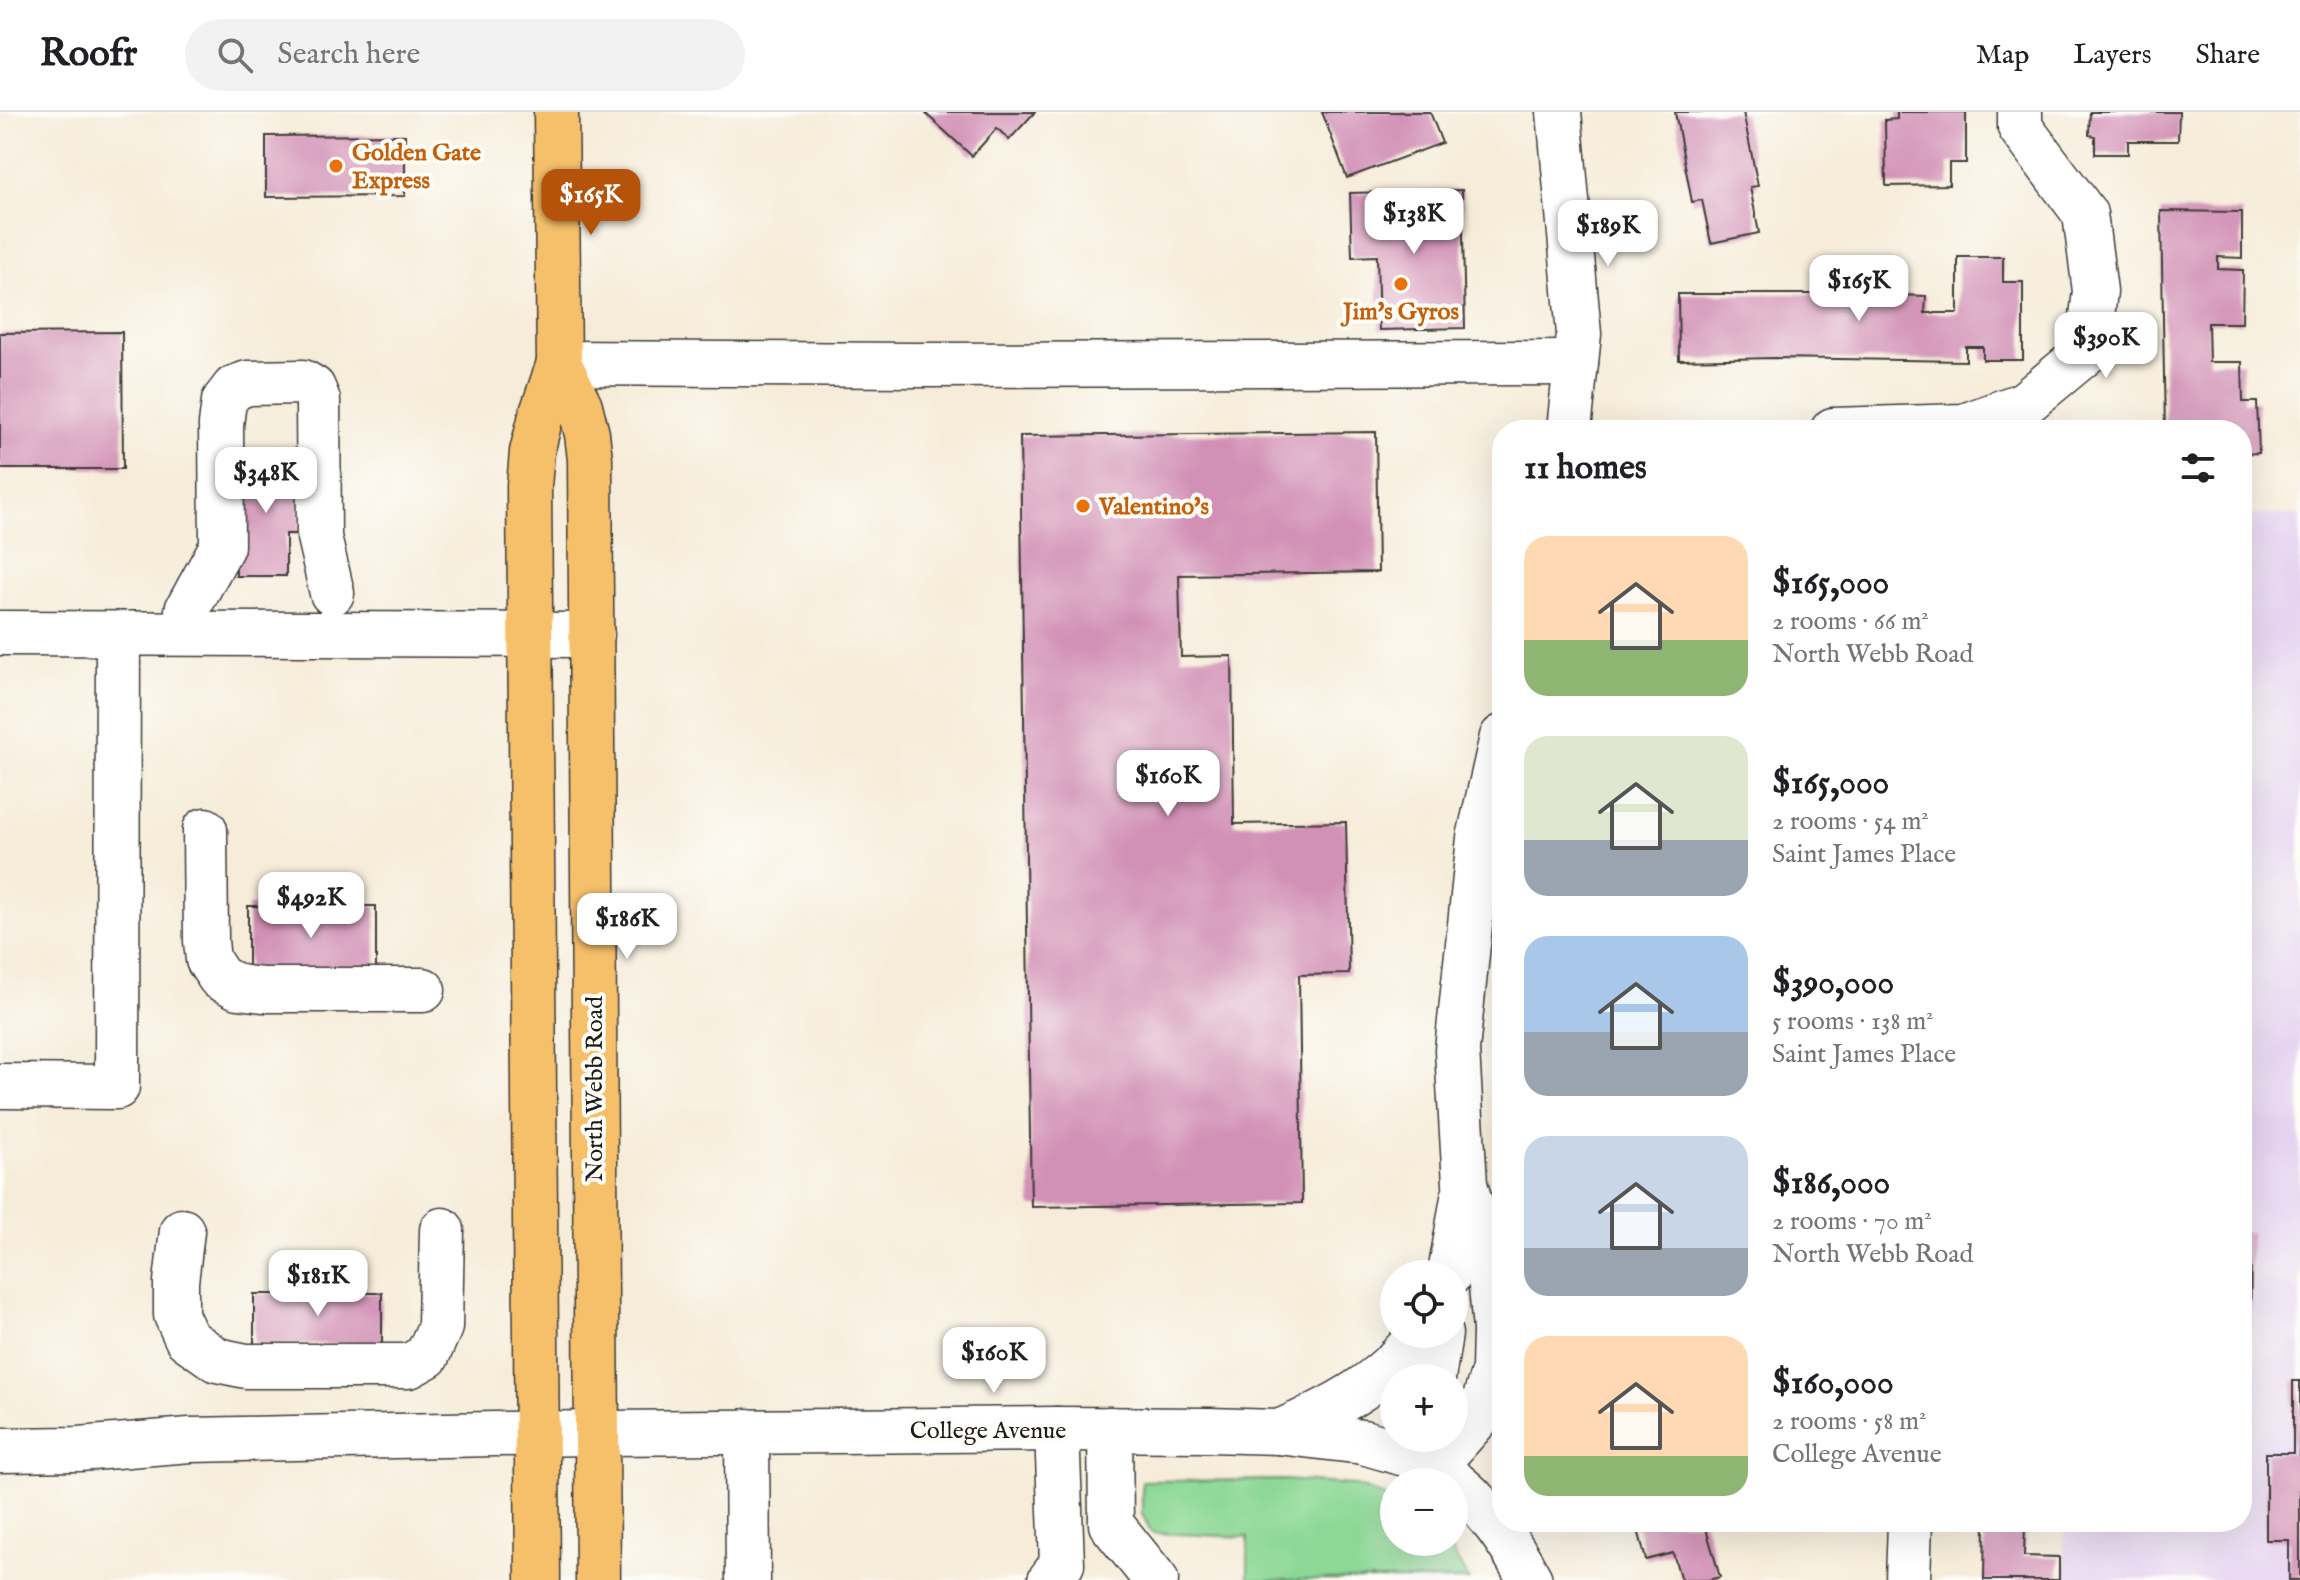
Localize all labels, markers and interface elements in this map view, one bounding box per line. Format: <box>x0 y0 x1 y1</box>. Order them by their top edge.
search box <box>185 19 745 91</box>
text: Roofr <box>40 31 137 79</box>
icon: search <box>213 33 257 77</box>
text: Search here <box>277 36 420 74</box>
text: Map <box>1976 38 2029 73</box>
text: Layers <box>2073 38 2152 73</box>
text: Share <box>2196 38 2260 73</box>
place label: Golden Gate Express <box>352 138 481 197</box>
marker: Golden Gate Express <box>327 157 345 175</box>
pin: $165K <box>535 169 647 237</box>
text: $165K <box>559 178 623 211</box>
pin: $138K <box>1358 188 1470 256</box>
text: $138K <box>1383 197 1445 230</box>
pin: $189K <box>1552 200 1664 268</box>
text: $189K <box>1576 209 1640 242</box>
pin: $165K <box>1803 255 1915 323</box>
text: $165K <box>1827 264 1891 297</box>
marker: Jim's Gyros <box>1392 275 1410 293</box>
place label: Jim's Gyros <box>1340 297 1459 328</box>
pin: $390K <box>2050 312 2162 380</box>
text: $390K <box>2072 321 2140 354</box>
icon: filters <box>2176 446 2220 490</box>
pin: $348K <box>210 447 322 515</box>
text: 11 homes <box>1524 447 1647 490</box>
text: $348K <box>233 456 299 489</box>
place label: Valentino's <box>1098 492 1210 523</box>
marker: Valentino's <box>1074 497 1092 515</box>
text: $165,000 <box>1772 562 1889 605</box>
icon: home <box>1588 568 1684 664</box>
text: 2 rooms · 66 m² <box>1772 605 1929 638</box>
text: North Webb Road <box>1772 638 1973 671</box>
pin: $160K <box>1112 750 1224 818</box>
text: $160K <box>1135 759 1201 792</box>
text: $165,000 <box>1772 762 1889 805</box>
icon: home <box>1588 768 1684 864</box>
text: 2 rooms · 54 m² <box>1772 805 1929 838</box>
text: Saint James Place <box>1772 838 1956 871</box>
pin: $492K <box>255 872 367 940</box>
text: $492K <box>276 881 346 914</box>
pin: $186K <box>571 893 683 961</box>
text: $186K <box>595 902 659 935</box>
text: $390,000 <box>1772 962 1894 1005</box>
icon: home <box>1588 968 1684 1064</box>
street label: North Webb Road <box>580 996 611 1182</box>
text: 5 rooms · 138 m² <box>1772 1005 1934 1038</box>
text: Saint James Place <box>1772 1038 1956 1071</box>
text: $186,000 <box>1772 1162 1890 1205</box>
icon: home <box>1588 1168 1684 1264</box>
text: 2 rooms · 70 m² <box>1772 1205 1932 1238</box>
text: North Webb Road <box>1772 1238 1973 1271</box>
pin: $181K <box>262 1250 374 1318</box>
text: $181K <box>287 1259 349 1292</box>
map controls <box>1380 1260 1468 1556</box>
button: locate <box>1380 1260 1468 1348</box>
pin: $160K <box>938 1327 1050 1395</box>
text: $160K <box>961 1336 1027 1369</box>
text: $160,000 <box>1772 1362 1894 1405</box>
button: + <box>1380 1364 1468 1452</box>
icon: home <box>1588 1368 1684 1464</box>
text: 2 rooms · 58 m² <box>1772 1405 1926 1438</box>
street label: College Avenue <box>910 1416 1066 1447</box>
text: College Avenue <box>1772 1438 1942 1471</box>
button: − <box>1380 1468 1468 1556</box>

